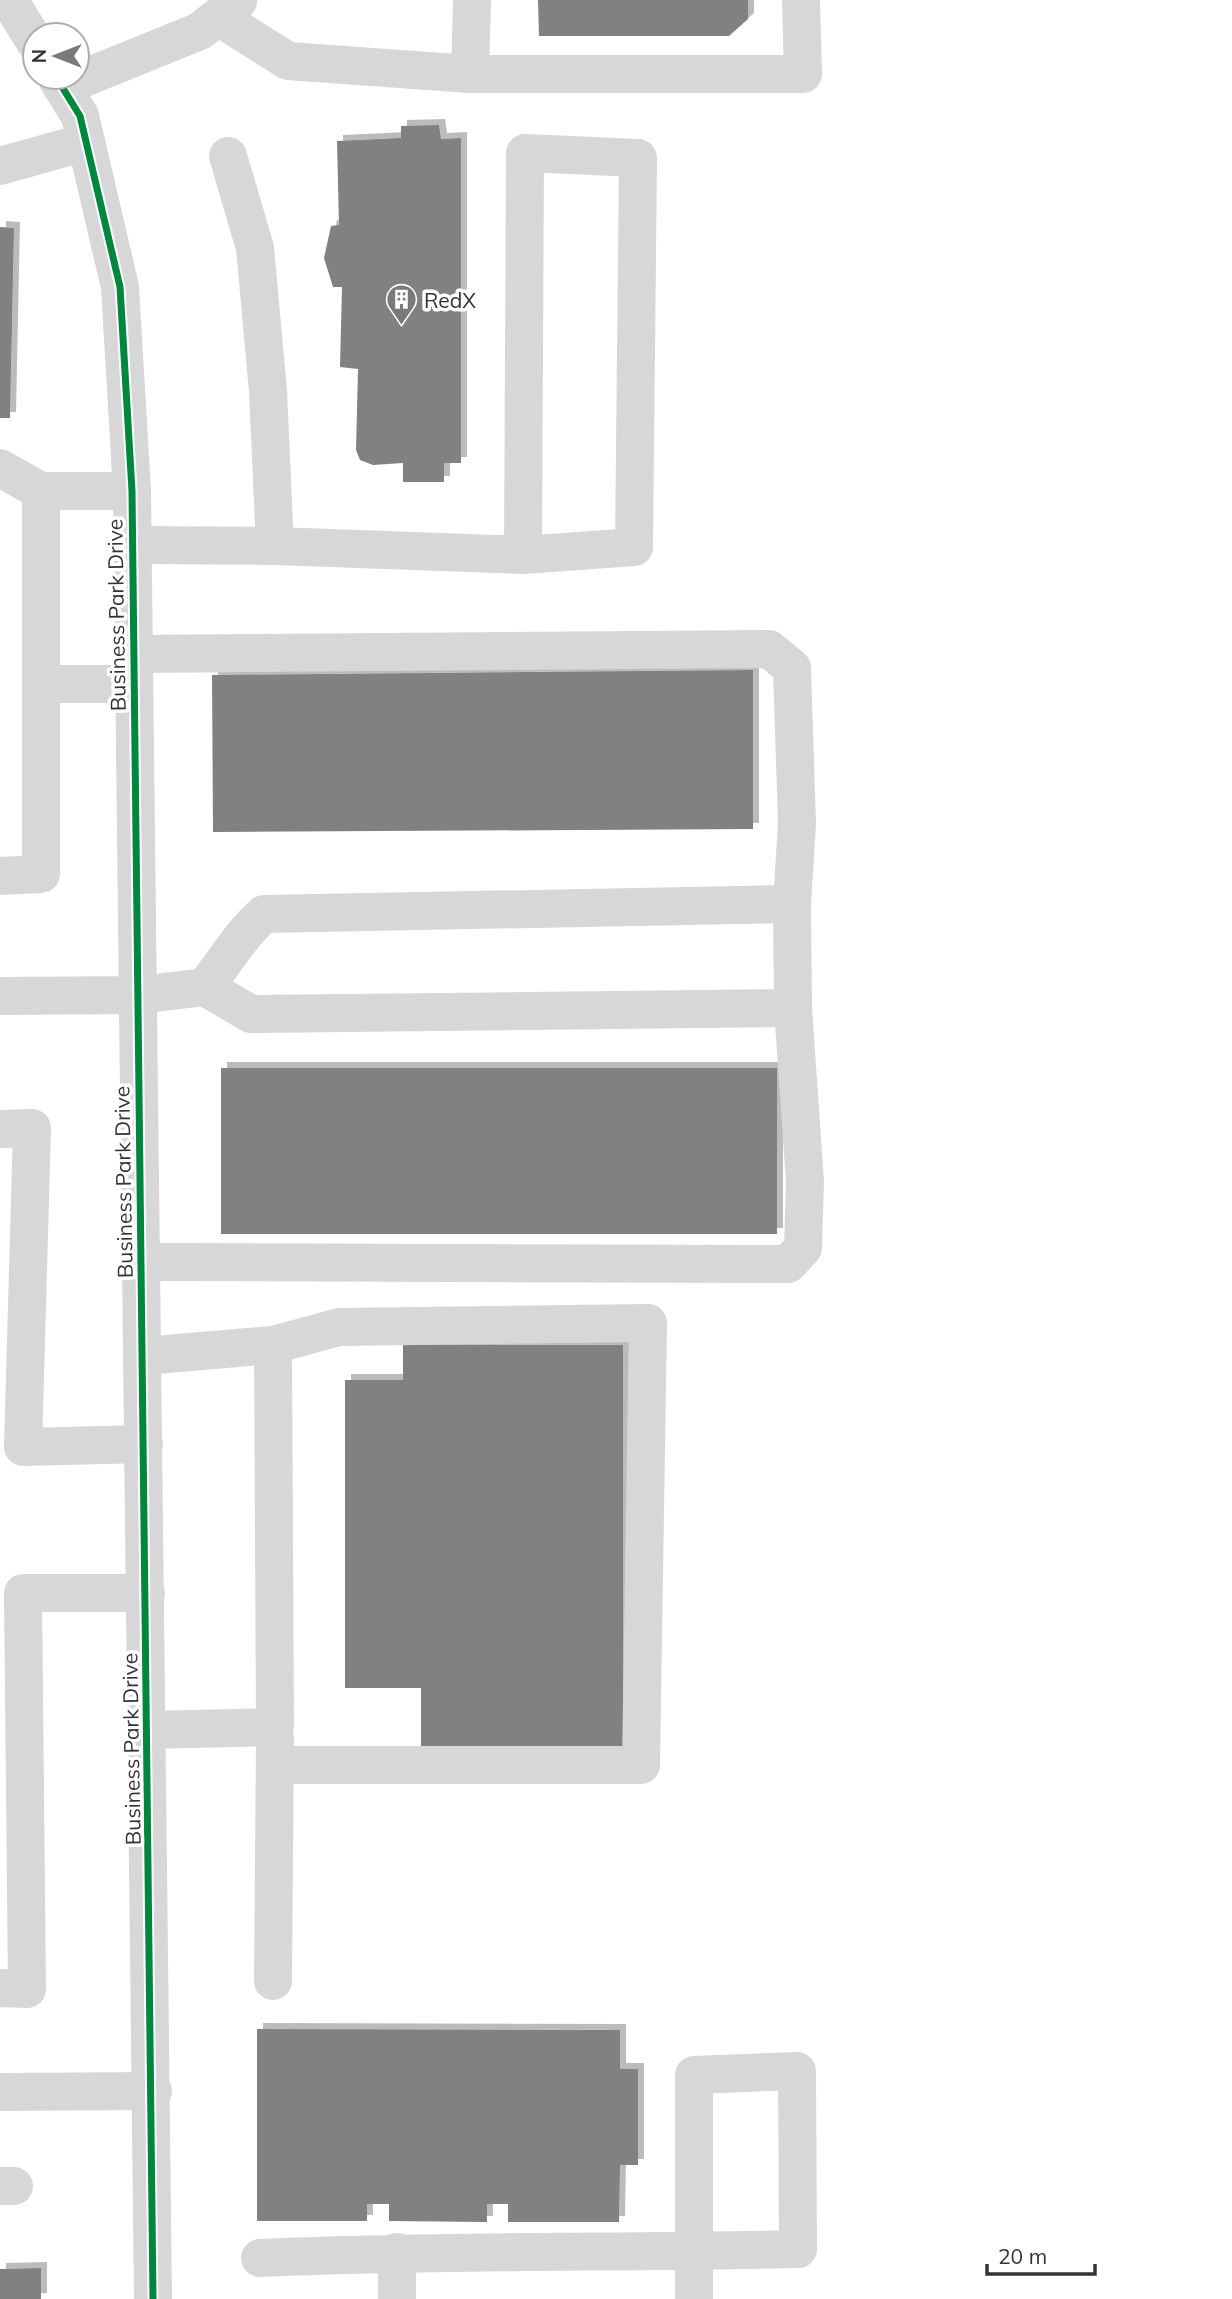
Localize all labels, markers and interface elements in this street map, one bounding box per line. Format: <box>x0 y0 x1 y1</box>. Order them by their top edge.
north arrow <box>21 21 91 91</box>
text: N <box>27 49 51 63</box>
building icon: RedX <box>384 283 418 327</box>
place label: RedX <box>424 287 476 313</box>
street label: Business Park Drive <box>101 519 131 711</box>
street label: Business Park Drive <box>108 1086 138 1278</box>
street label: Business Park Drive <box>116 1653 146 1845</box>
scale bar <box>987 2232 1096 2276</box>
text: 20 m <box>998 2243 1047 2269</box>

